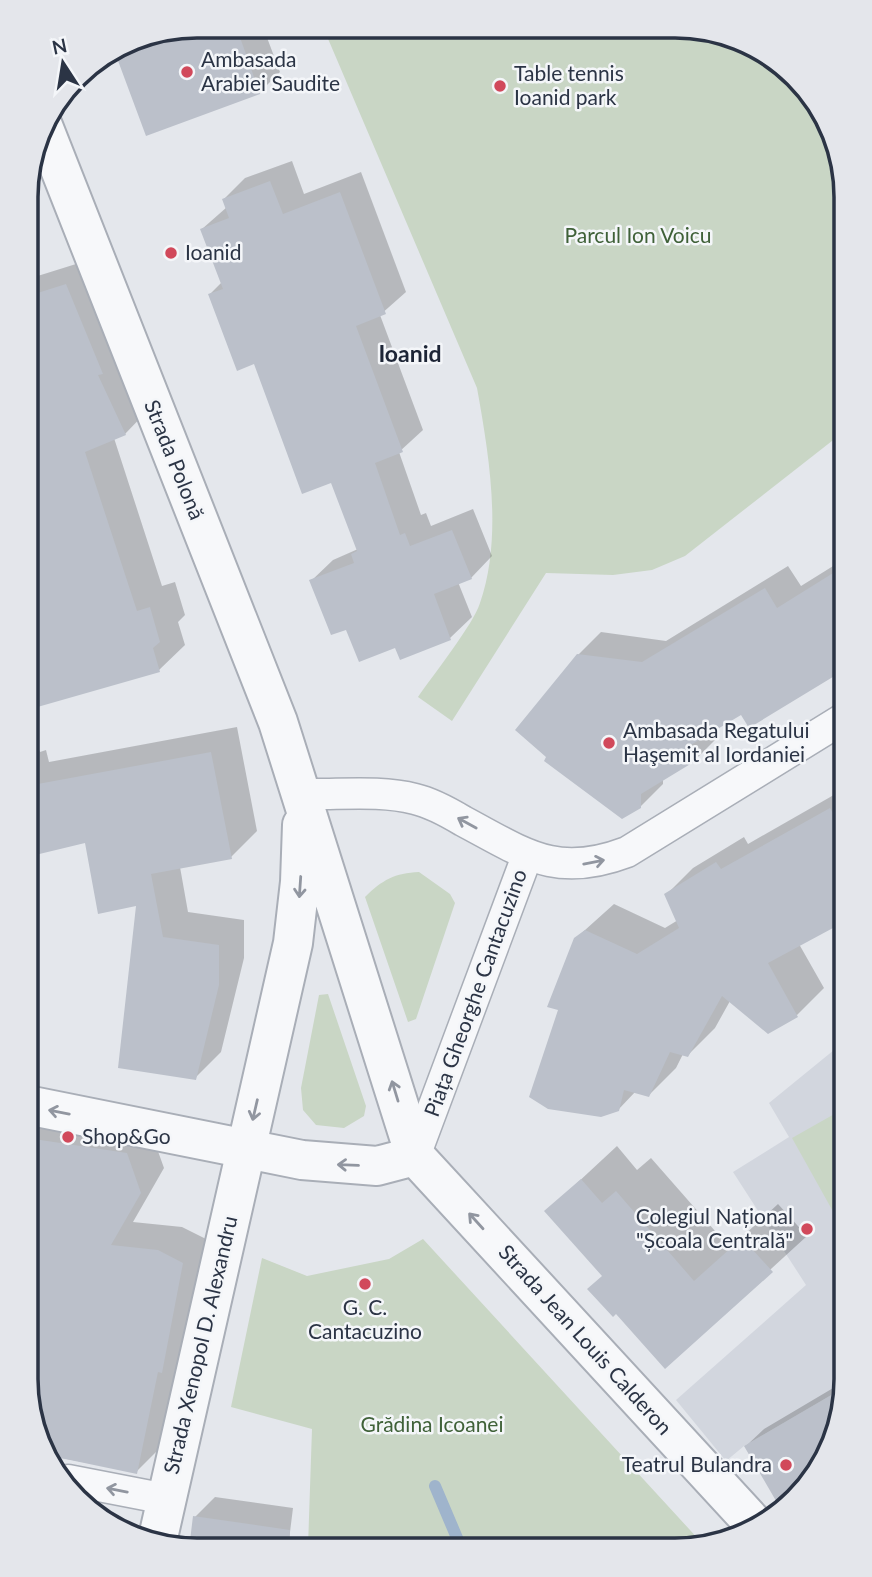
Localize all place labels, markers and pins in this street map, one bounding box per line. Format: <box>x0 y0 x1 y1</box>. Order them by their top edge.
place label: Ambasada Arabiei Saudite <box>201 46 340 95</box>
place label: Table tennis Ioanid park <box>514 60 624 109</box>
marker: Ambasada Arabiei Saudite <box>179 64 195 80</box>
marker: Table tennis Ioanid park <box>492 78 508 94</box>
place label: Ioanid <box>185 239 241 264</box>
marker: Ioanid <box>163 245 179 261</box>
place label: Ambasada Regatului Haşemit al Iordaniei <box>623 717 809 766</box>
marker: Ambasada Regatului Haşemit al Iordaniei <box>601 735 617 751</box>
place label: Shop&Go <box>82 1123 171 1148</box>
marker: Shop&Go <box>60 1129 76 1145</box>
place label: Colegiul Național "Școala Centrală" <box>636 1203 793 1252</box>
marker: Colegiul Național "Școala Centrală" <box>799 1221 815 1237</box>
marker: G. C. Cantacuzino <box>357 1276 373 1292</box>
place label: G. C. Cantacuzino <box>308 1294 422 1343</box>
place label: Teatrul Bulandra <box>622 1451 772 1476</box>
marker: Teatrul Bulandra <box>778 1457 794 1473</box>

